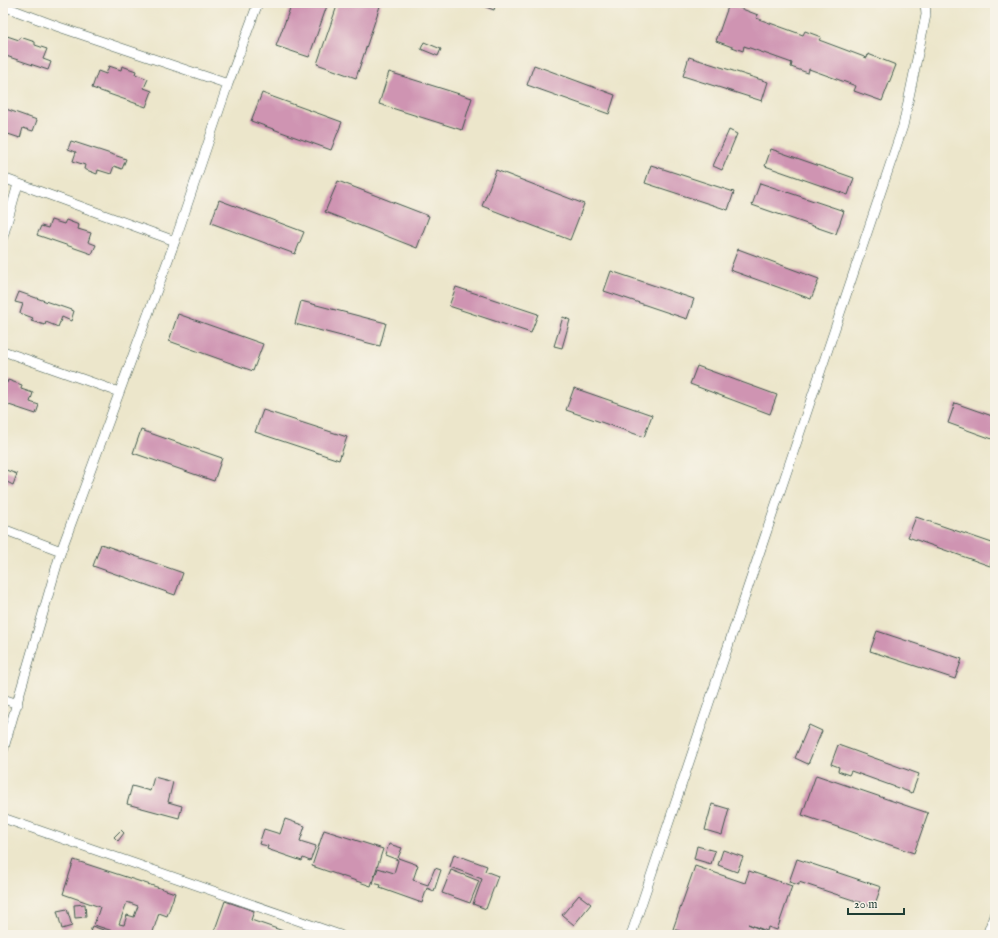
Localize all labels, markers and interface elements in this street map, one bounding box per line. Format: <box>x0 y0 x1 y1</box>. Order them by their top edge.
scale bar <box>848 890 904 916</box>
text: 20 m <box>854 897 877 912</box>

